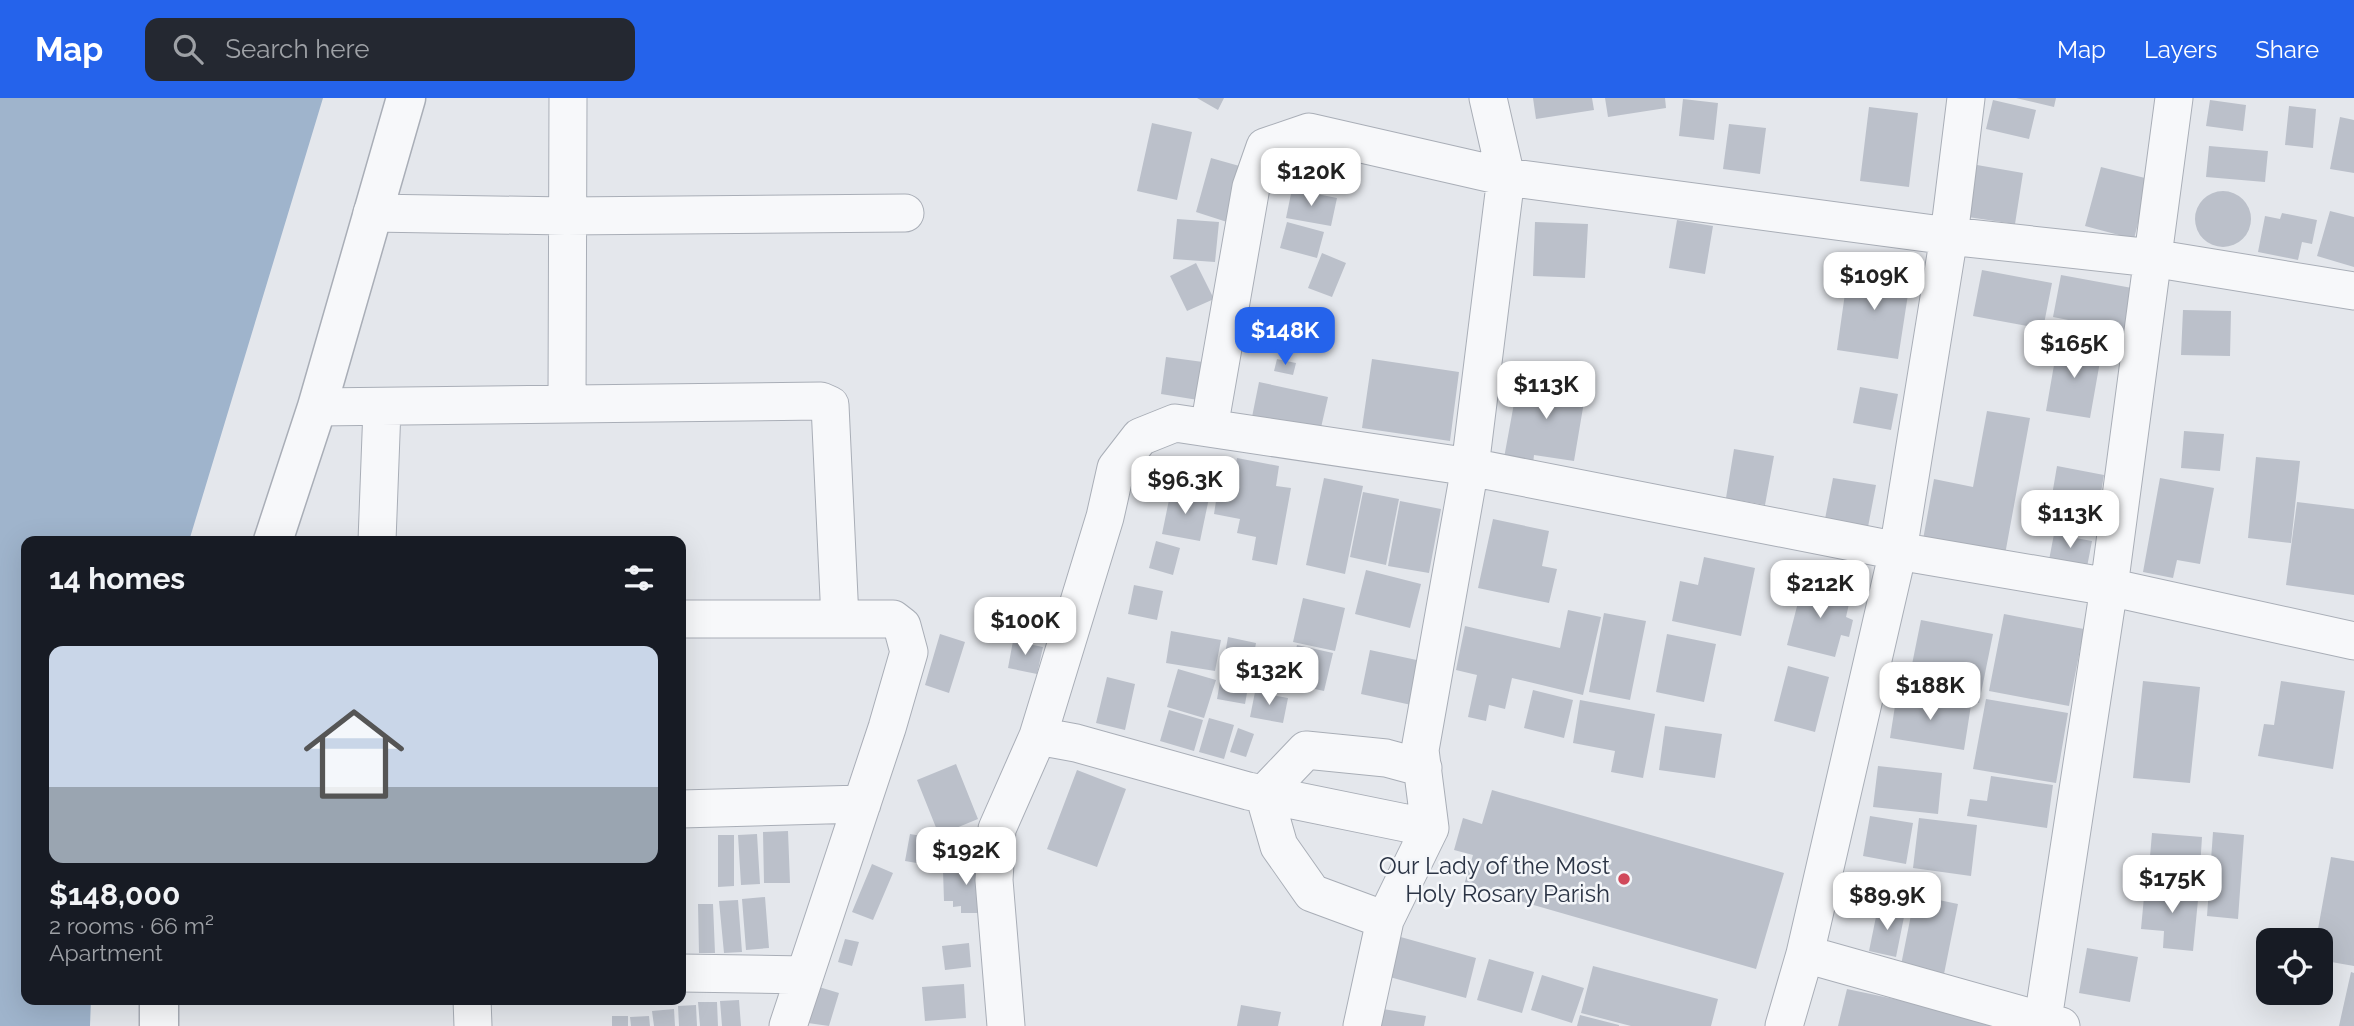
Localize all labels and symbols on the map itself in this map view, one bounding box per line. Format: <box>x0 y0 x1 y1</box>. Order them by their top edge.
pin: $120K <box>1262 148 1360 208</box>
pin: $109K <box>1825 252 1923 312</box>
pin: $148K <box>1236 308 1334 367</box>
pin: $165K <box>2025 320 2123 380</box>
pin: $113K <box>1497 362 1595 421</box>
pin: $96.3K <box>1128 456 1242 516</box>
pin: $113K <box>2021 490 2119 550</box>
pin: $212K <box>1771 560 1869 620</box>
pin: $100K <box>976 598 1074 657</box>
pin: $132K <box>1220 648 1318 707</box>
pin: $188K <box>1881 662 1979 722</box>
pin: $192K <box>917 828 1015 887</box>
place label: Our Lady of the Most Holy Rosary Parish <box>1379 851 1610 908</box>
pin: $175K <box>2123 856 2221 915</box>
marker: Our Lady of the Most Holy Rosary Parish <box>1616 871 1632 887</box>
pin: $89.9K <box>1830 872 1944 932</box>

